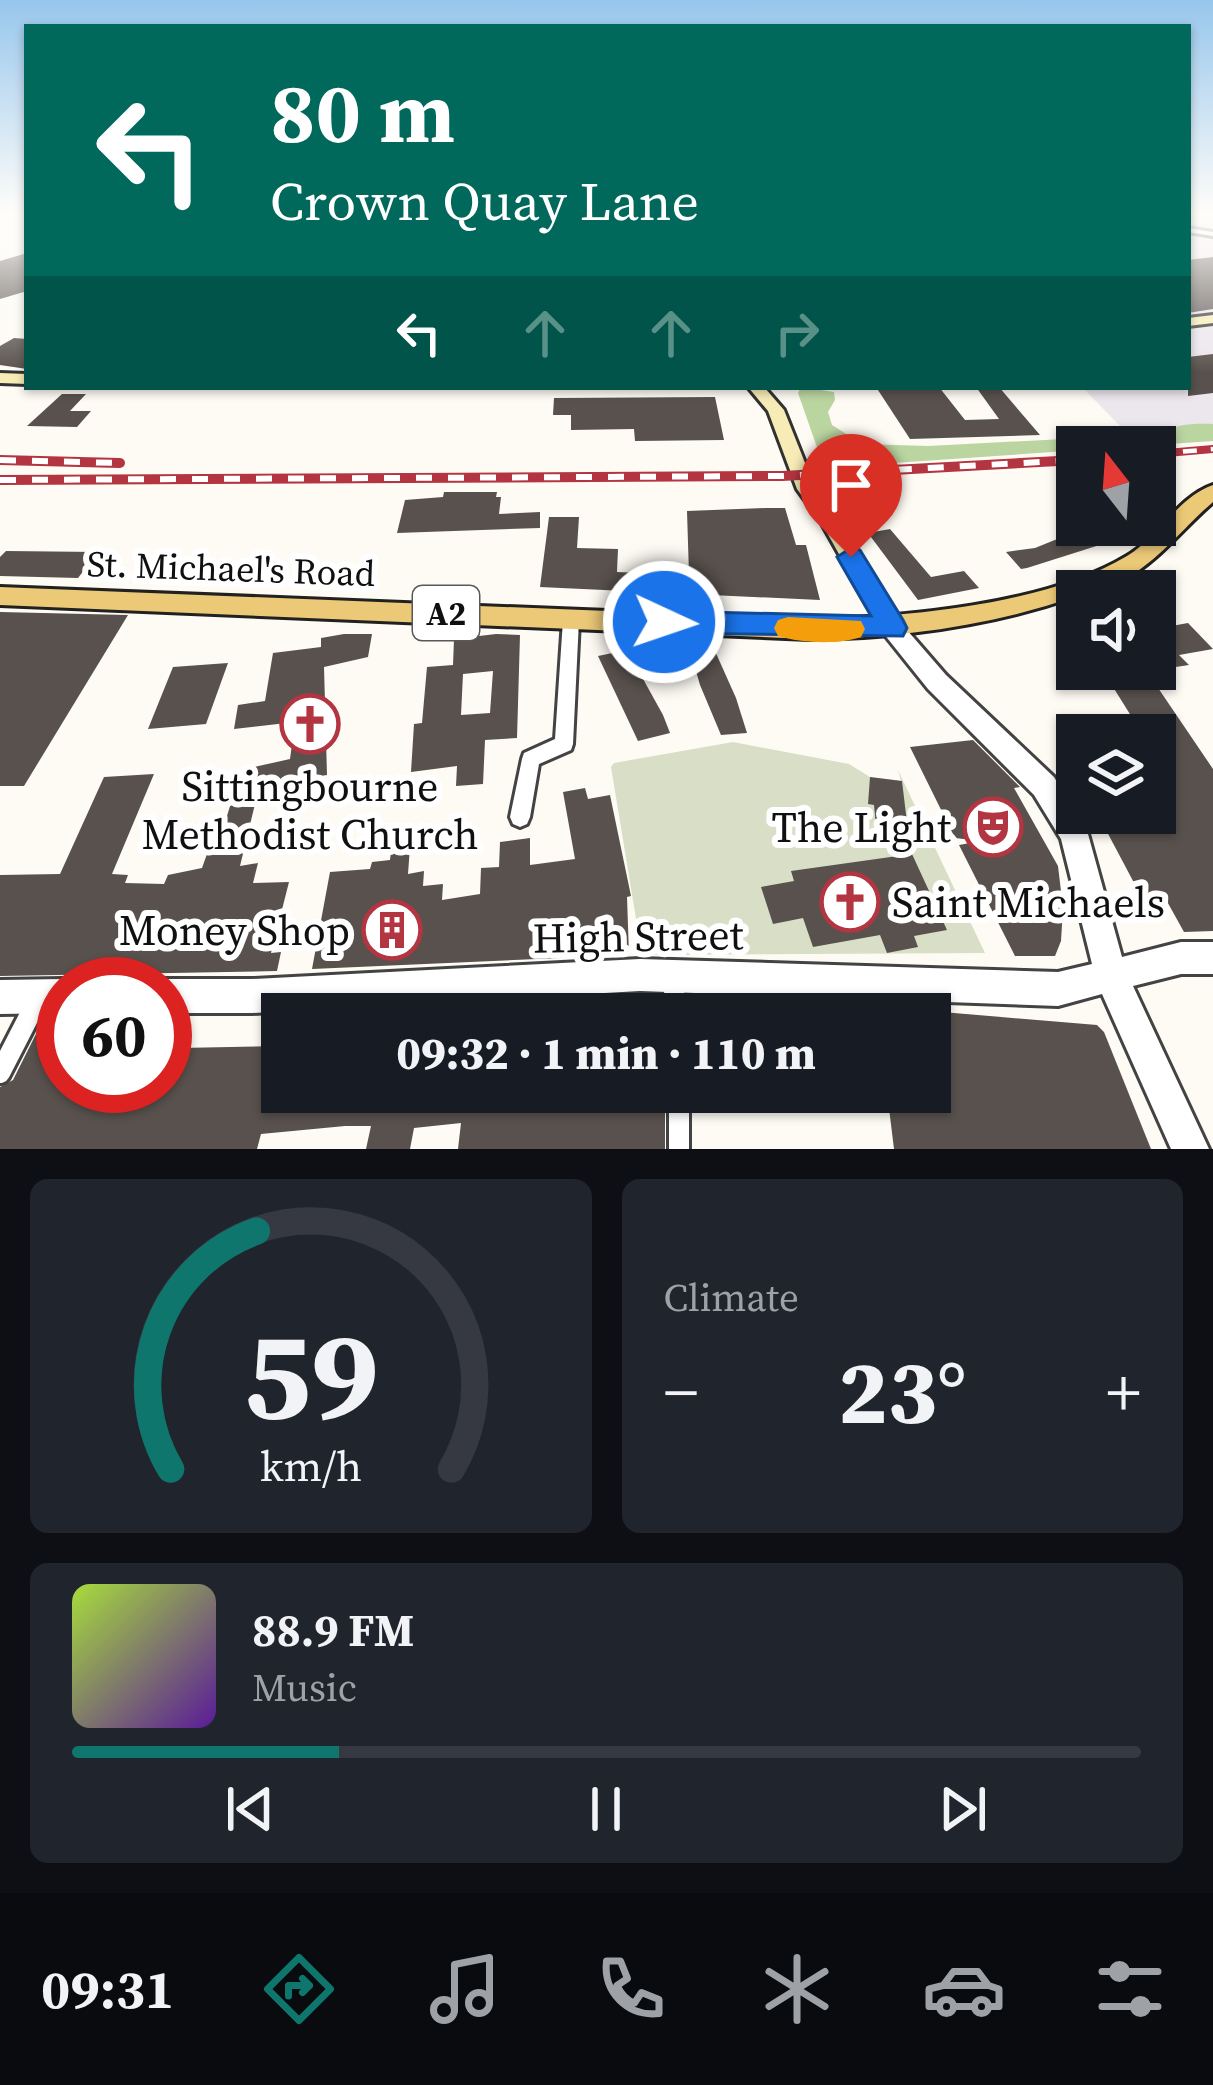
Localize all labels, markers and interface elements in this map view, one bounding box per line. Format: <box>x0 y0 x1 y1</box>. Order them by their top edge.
text: 80 m <box>270 55 455 170</box>
icon: left <box>72 72 228 228</box>
text: Crown Quay Lane <box>270 164 699 238</box>
icon: left <box>386 300 452 366</box>
icon: ahead <box>512 300 578 366</box>
icon: ahead <box>638 300 704 366</box>
icon: right <box>764 300 830 366</box>
north arrow <box>1056 426 1176 546</box>
map controls <box>1056 426 1176 834</box>
pin <box>800 434 902 557</box>
icon: arrive <box>818 452 884 518</box>
street label: St. Michael's Road <box>86 539 376 598</box>
position arrow <box>601 559 727 685</box>
button: sound <box>1056 570 1176 690</box>
road number: A2 <box>413 586 479 640</box>
church icon: Sittingbourne Methodist Church <box>279 693 341 755</box>
button: layers <box>1056 714 1176 834</box>
place label: Sittingbourne Methodist Church <box>141 757 479 863</box>
theatre icon: The Light <box>962 796 1024 858</box>
place label: The Light <box>772 798 951 856</box>
church icon: Saint Michaels <box>819 871 881 933</box>
place label: Saint Michaels <box>892 873 1165 931</box>
building icon: Money Shop <box>361 899 423 961</box>
place label: Money Shop <box>119 901 350 959</box>
street label: High Street <box>532 905 744 967</box>
speed limit sign: 60 <box>36 957 192 1113</box>
text: 09:32 · 1 min · 110 m <box>396 1022 816 1084</box>
text: Climate <box>664 1271 799 1324</box>
text: 59 <box>243 1289 378 1460</box>
text: 23° <box>838 1330 967 1453</box>
text: − <box>664 1347 698 1437</box>
text: + <box>1106 1347 1141 1437</box>
text: km/h <box>260 1437 362 1495</box>
text: 88.9 FM <box>252 1599 414 1661</box>
text: Music <box>252 1661 357 1714</box>
icon: previous <box>217 1776 283 1842</box>
icon: pause <box>573 1776 639 1842</box>
icon: next <box>930 1776 996 1842</box>
icon: directions <box>257 1947 341 2031</box>
icon: music <box>423 1947 507 2031</box>
icon: phone <box>589 1947 673 2031</box>
icon: climate <box>755 1947 839 2031</box>
icon: car <box>922 1947 1006 2031</box>
icon: filters <box>1088 1947 1172 2031</box>
text: 09:31 <box>41 1952 174 2026</box>

